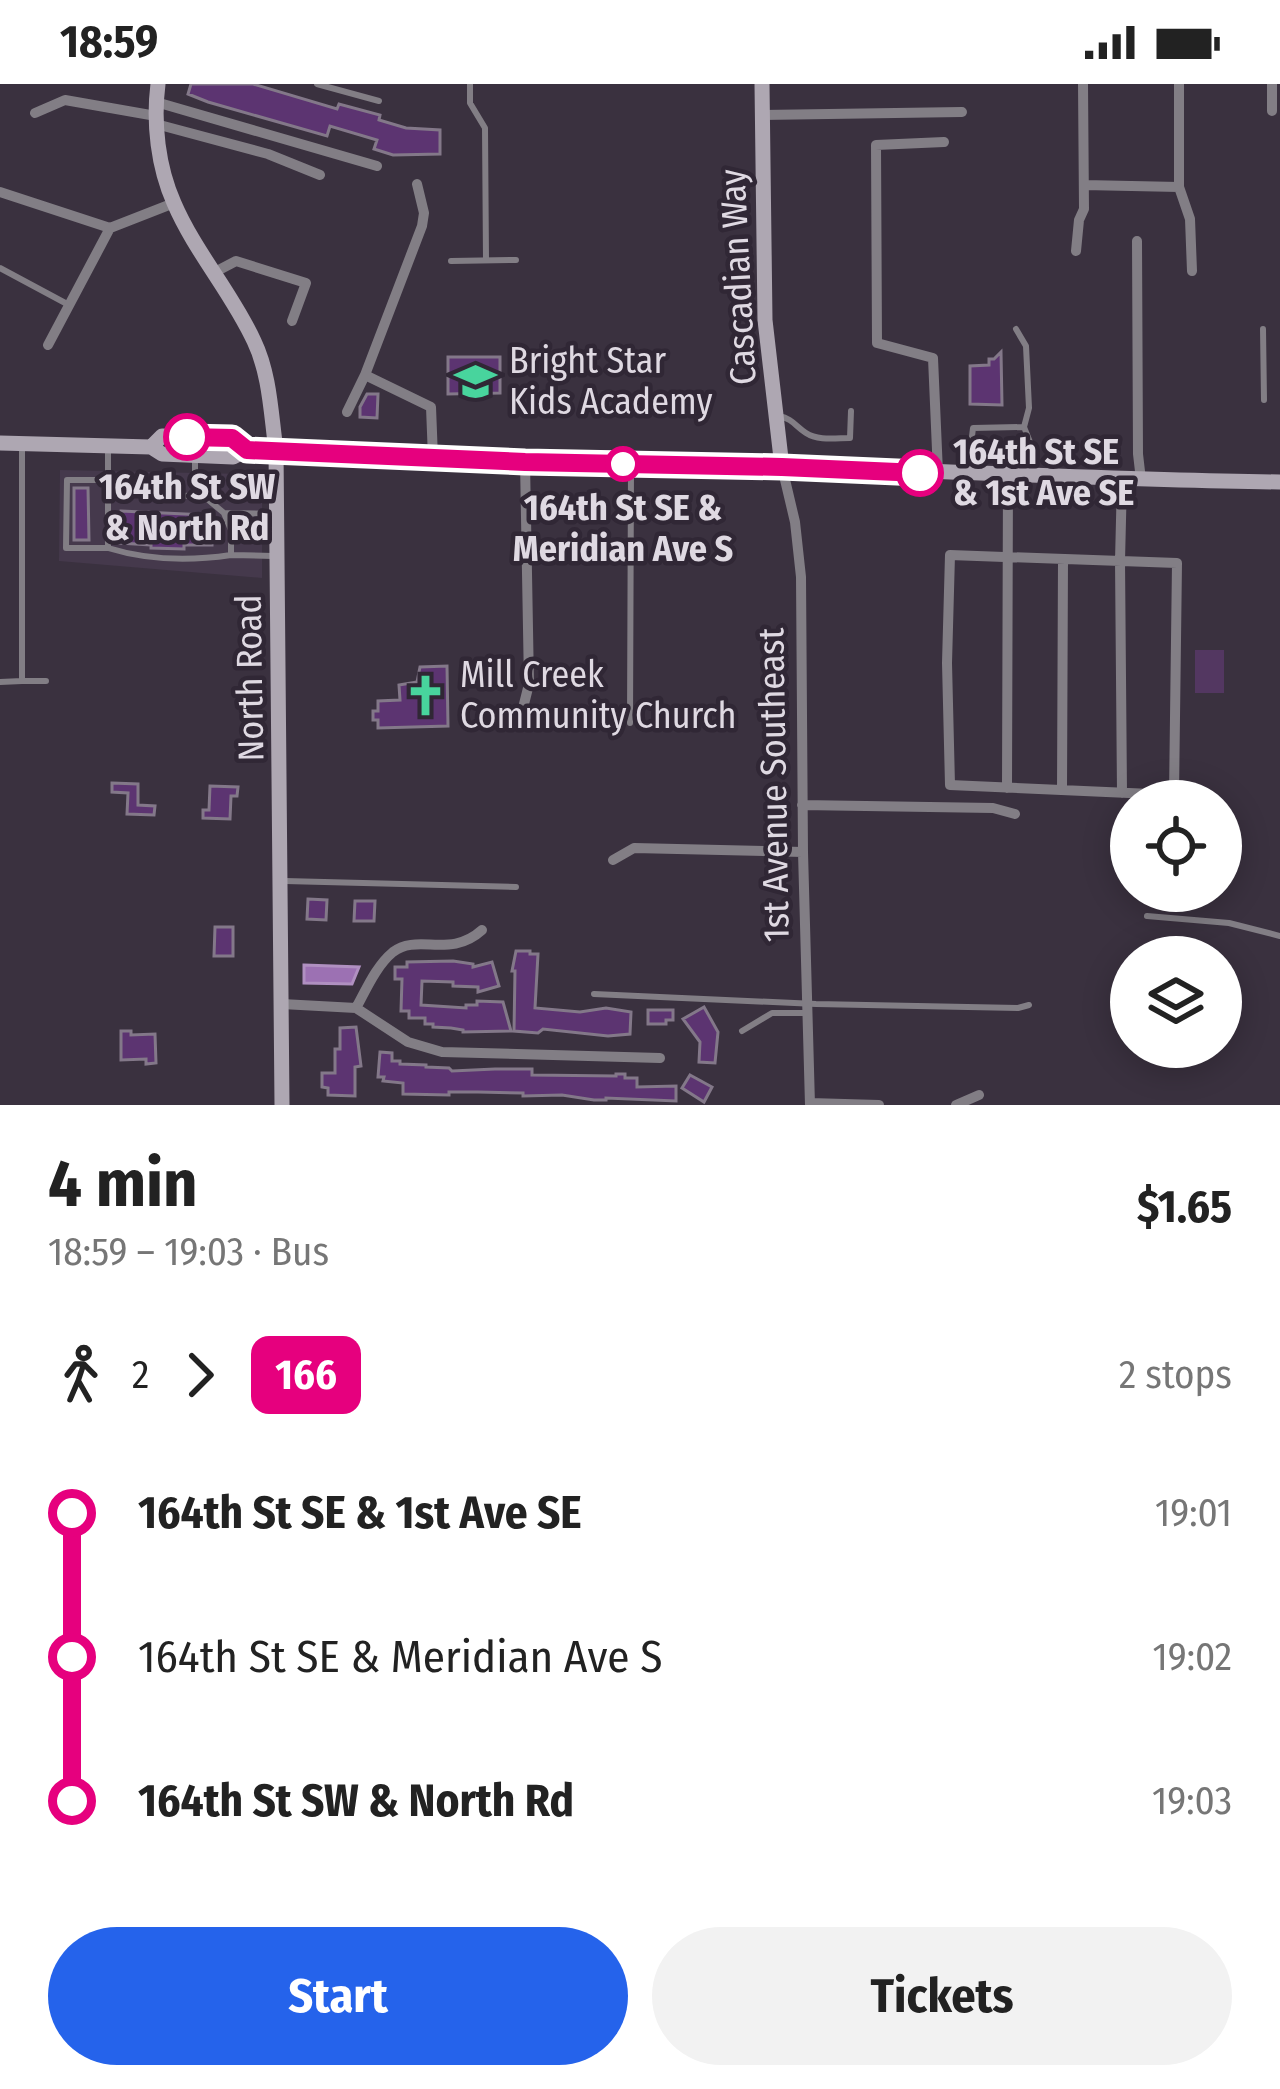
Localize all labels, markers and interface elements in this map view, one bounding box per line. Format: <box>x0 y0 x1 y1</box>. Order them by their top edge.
text: 18:59 <box>60 15 158 69</box>
street label: Cascadian Way <box>710 168 766 386</box>
place label: Bright Star Kids Academy <box>509 339 712 424</box>
school or university icon: Bright Star Kids Academy <box>452 359 498 405</box>
marker: 164th St SW & North Rd <box>165 415 209 459</box>
place label: 164th St SE & 1st Ave SE <box>953 430 1134 515</box>
marker: 164th St SE & Meridian Ave S <box>607 448 639 480</box>
marker: 164th St SE & 1st Ave SE <box>898 451 942 495</box>
place label: 164th St SW & North Rd <box>99 465 275 550</box>
place label: 164th St SE & Meridian Ave S <box>513 486 733 571</box>
street label: North Road <box>227 594 273 762</box>
street label: 1st Avenue Southeast <box>749 627 799 943</box>
place label: Mill Creek Community Church <box>460 653 737 738</box>
church icon: Mill Creek Community Church <box>403 673 449 719</box>
map controls <box>1110 780 1242 1068</box>
button: locate <box>1110 780 1242 912</box>
button: layers <box>1110 936 1242 1068</box>
text: 4 min <box>48 1144 198 1223</box>
text: $1.65 <box>1137 1180 1232 1234</box>
text: 18:59 – 19:03 · Bus <box>48 1229 329 1275</box>
icon: walk <box>48 1342 114 1408</box>
icon: forward <box>167 1342 233 1408</box>
text: 166 <box>275 1350 337 1400</box>
text: 2 <box>132 1352 149 1398</box>
text: 2 stops <box>1119 1352 1232 1398</box>
text: 164th St SE & 1st Ave SE <box>138 1486 582 1540</box>
text: 19:01 <box>1155 1490 1232 1536</box>
text: 164th St SE & Meridian Ave S <box>138 1630 662 1684</box>
text: 19:02 <box>1152 1634 1232 1680</box>
text: 164th St SW & North Rd <box>138 1774 574 1828</box>
text: 19:03 <box>1152 1778 1232 1824</box>
button: Start <box>48 1927 628 2065</box>
button: Tickets <box>652 1927 1232 2065</box>

